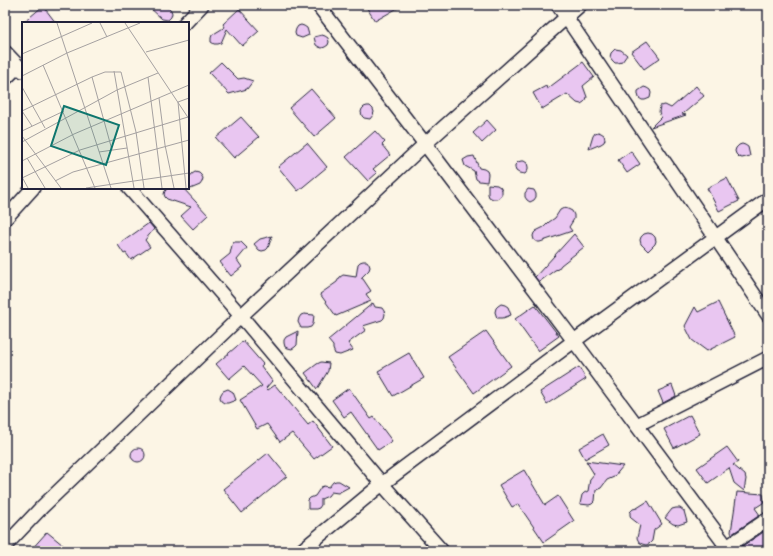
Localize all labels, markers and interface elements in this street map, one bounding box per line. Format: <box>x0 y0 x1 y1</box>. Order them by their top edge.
inset map <box>22 22 189 189</box>

